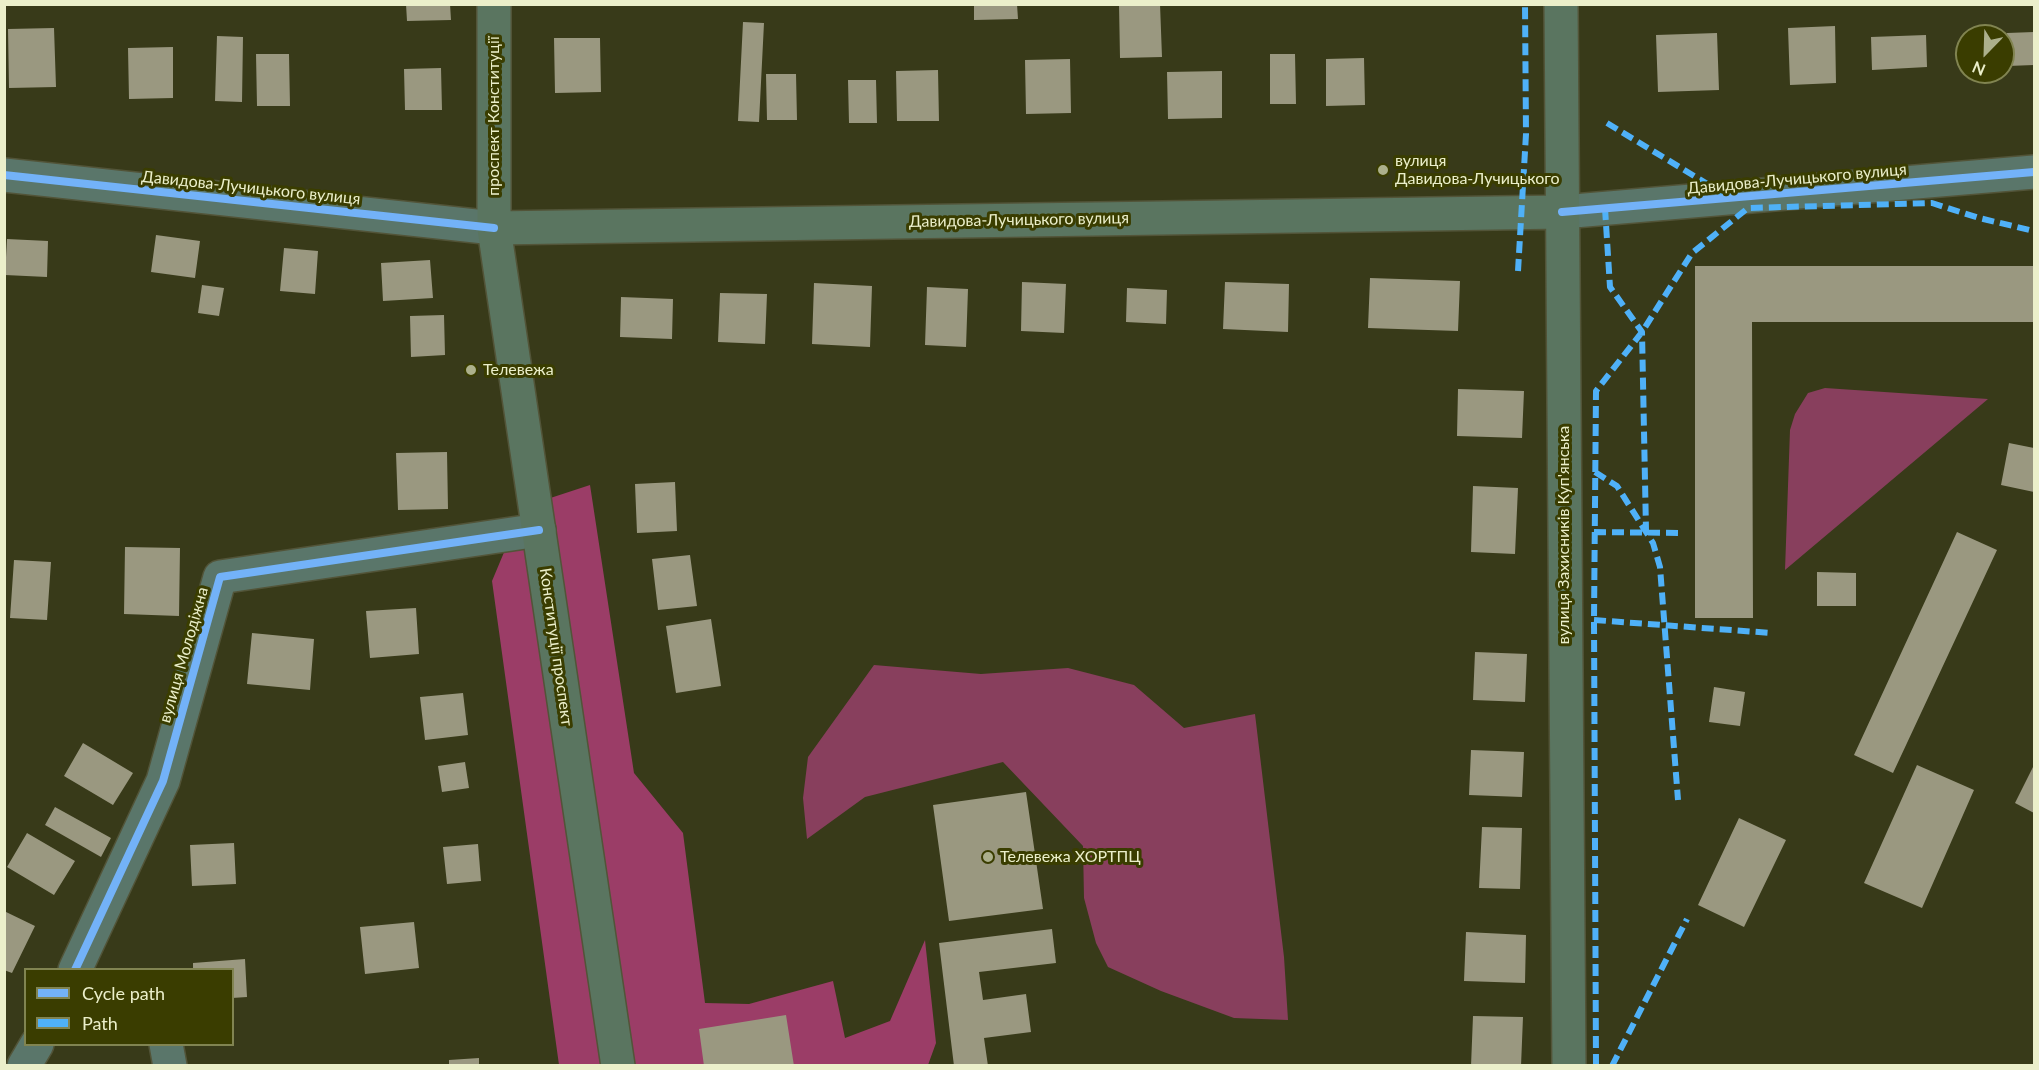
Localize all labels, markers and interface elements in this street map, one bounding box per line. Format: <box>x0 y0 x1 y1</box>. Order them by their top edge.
north arrow <box>1955 24 2015 84</box>
street label: проспект Конституції <box>484 36 504 196</box>
text: N <box>1969 58 1988 80</box>
place label: вулиця Давидова-Лучицького <box>1395 151 1560 189</box>
street label: Давидова-Лучицького вулиця <box>1687 160 1907 198</box>
marker: вулиця Давидова-Лучицького <box>1376 163 1390 177</box>
street label: Давидова-Лучицького вулиця <box>141 167 361 209</box>
street label: Давидова-Лучицького вулиця <box>909 208 1129 232</box>
place label: Телевежа <box>483 360 554 380</box>
marker: Телевежа <box>464 363 478 377</box>
street label: вулиця Захисників Куп'янська <box>1554 426 1574 644</box>
street label: Конституції проспект <box>535 567 577 727</box>
street label: вулиця Молодiжна <box>155 585 213 725</box>
place label: Телевежа ХОРТПЦ <box>1000 847 1141 867</box>
marker: Телевежа ХОРТПЦ <box>981 850 995 864</box>
legend <box>24 968 234 1046</box>
text: Cycle path <box>82 982 165 1004</box>
text: Path <box>82 1012 118 1034</box>

